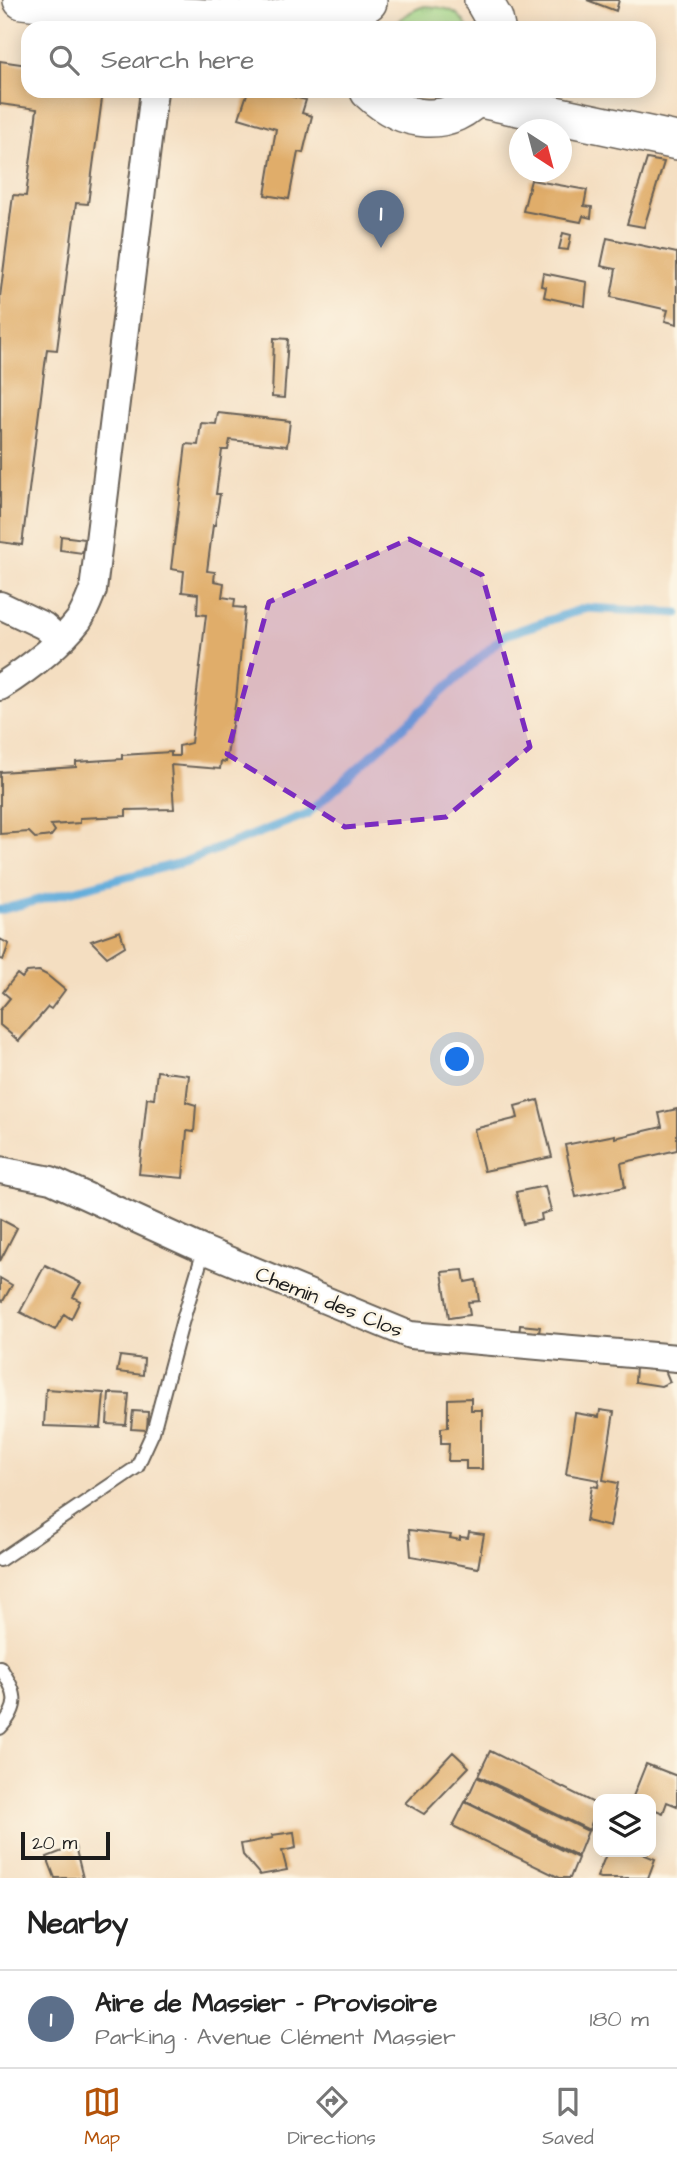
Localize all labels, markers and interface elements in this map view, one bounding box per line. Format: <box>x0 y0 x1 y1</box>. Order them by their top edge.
search box <box>21 21 656 98</box>
icon: search <box>45 41 83 79</box>
text: Search here <box>101 42 254 78</box>
north arrow <box>509 119 572 182</box>
pin: 1 <box>358 190 404 248</box>
your location <box>440 1042 474 1076</box>
street label: Chemin des Clos <box>251 1259 407 1345</box>
map controls <box>593 1794 656 1857</box>
button: layers <box>593 1794 656 1857</box>
scale bar <box>21 1829 110 1861</box>
text: 20 m <box>32 1830 77 1857</box>
text: Nearby <box>28 1903 128 1945</box>
text: Aire de Massier - Provisoire <box>95 1985 437 2021</box>
text: 1 <box>50 2003 52 2035</box>
text: 180 m <box>590 2003 649 2035</box>
text: Parking · Avenue Clément Massier <box>95 2021 456 2053</box>
tab: Map <box>83 2083 121 2152</box>
tab: Directions <box>287 2083 376 2152</box>
tab: Saved <box>542 2083 594 2152</box>

